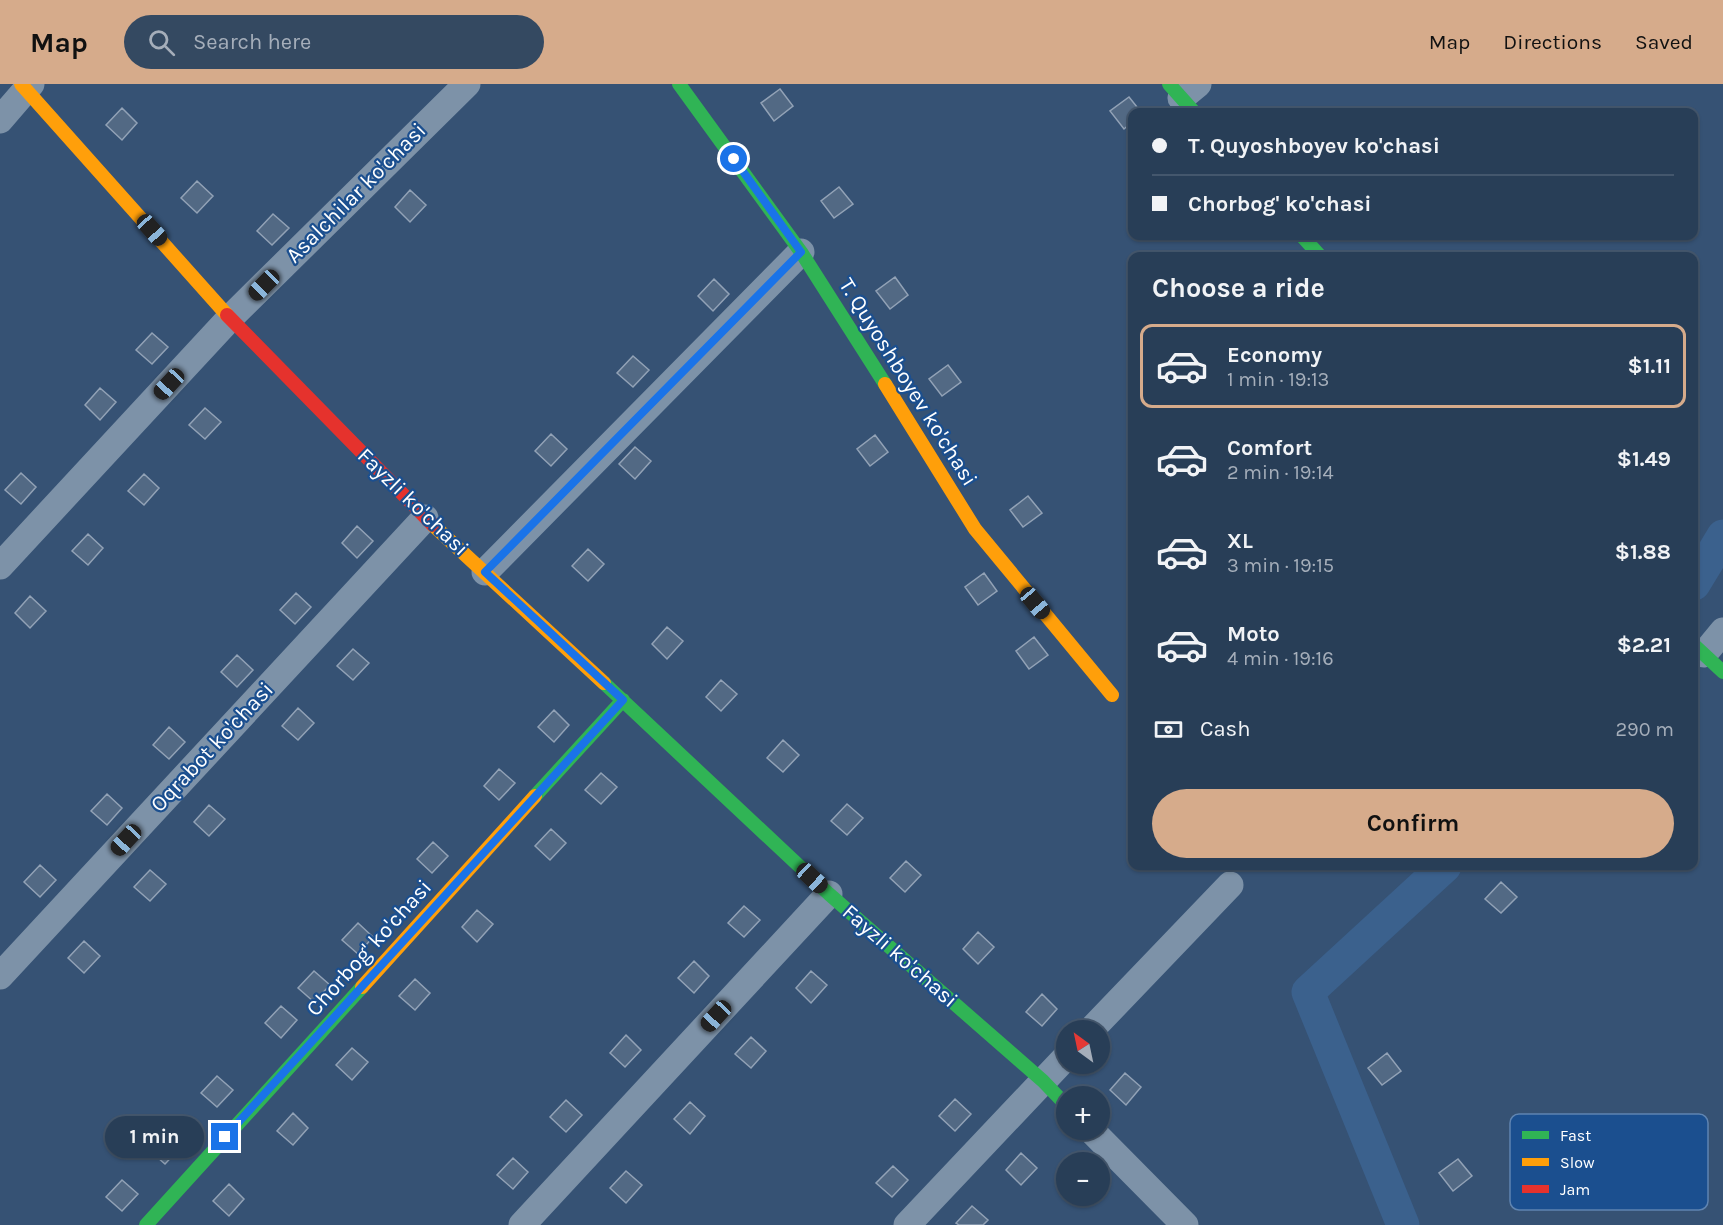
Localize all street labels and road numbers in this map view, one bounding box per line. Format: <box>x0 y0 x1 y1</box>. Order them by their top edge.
street label: Asalchilar ko'chasi <box>281 118 431 268</box>
street label: T. Quyoshboyev ko'chasi <box>833 273 983 491</box>
street label: Fayzli ko'chasi <box>352 443 474 561</box>
street label: Oqrabot ko'chasi <box>145 677 279 817</box>
street label: Chorbog' ko'chasi <box>301 874 437 1022</box>
street label: Fayzli ko'chasi <box>837 899 963 1013</box>

